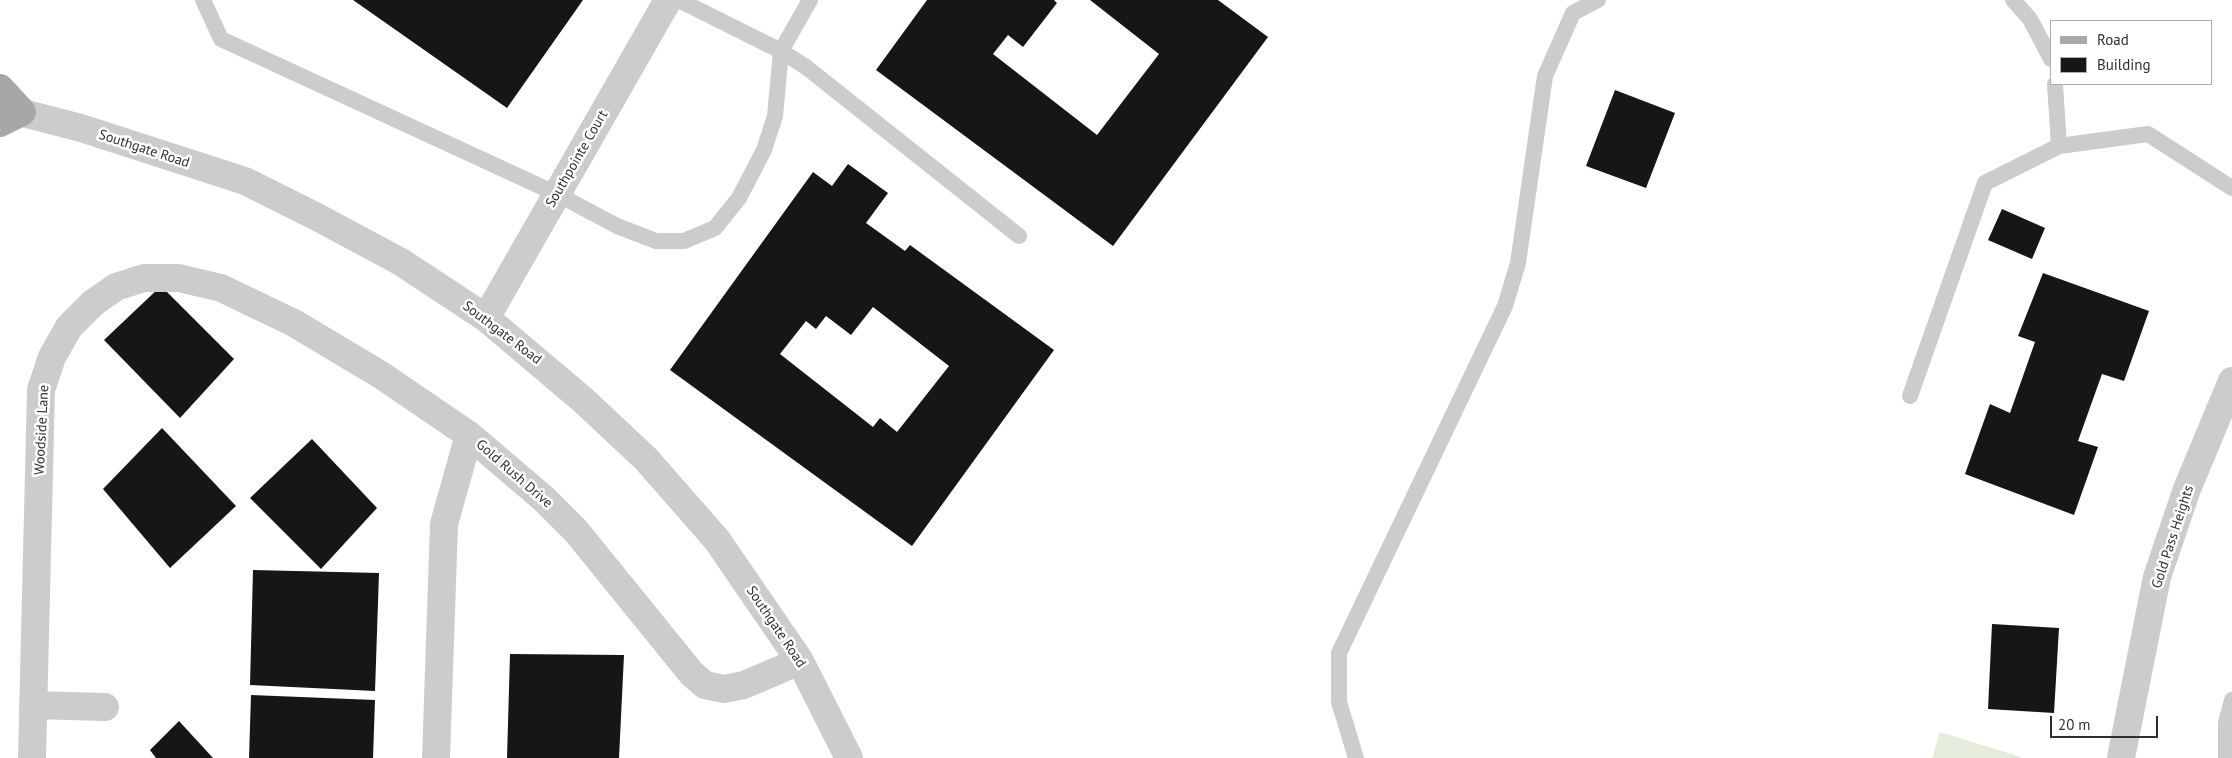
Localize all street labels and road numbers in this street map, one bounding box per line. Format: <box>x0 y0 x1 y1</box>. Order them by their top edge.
street label: Southpointe Court <box>542 107 612 211</box>
street label: Southgate Road <box>97 126 191 172</box>
street label: Southgate Road <box>459 298 545 368</box>
street label: Woodside Lane <box>31 385 53 475</box>
street label: Gold Rush Drive <box>472 436 556 512</box>
street label: Gold Pass Heights <box>2148 483 2198 591</box>
street label: Southgate Road <box>743 583 809 671</box>

